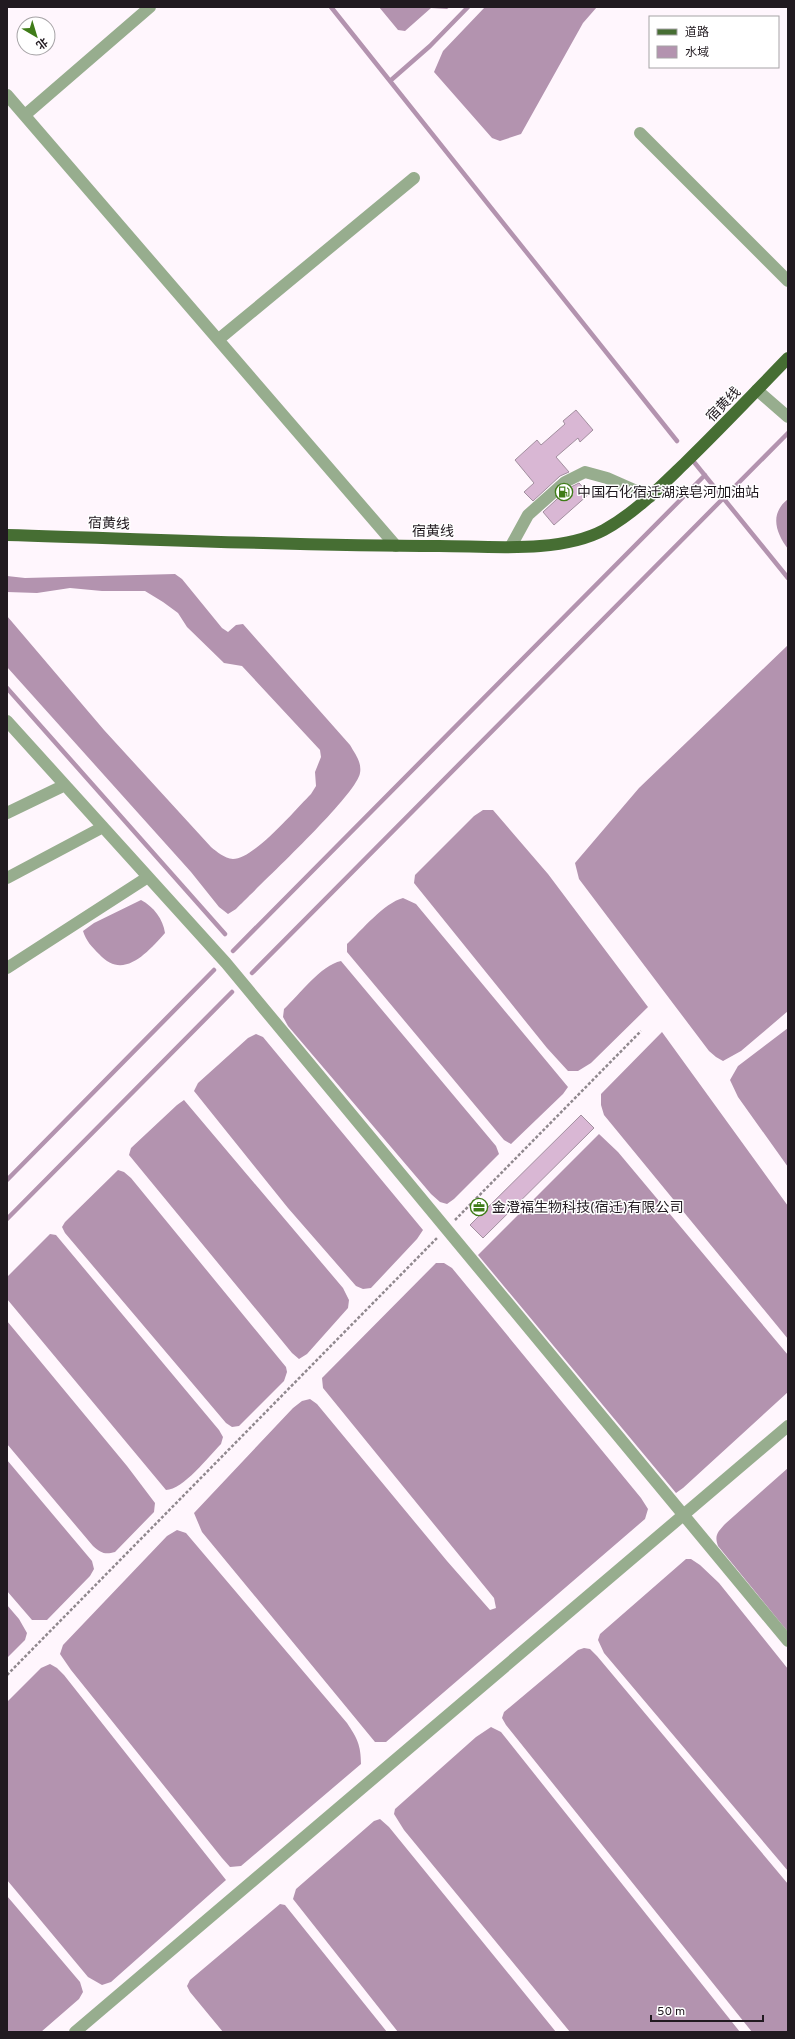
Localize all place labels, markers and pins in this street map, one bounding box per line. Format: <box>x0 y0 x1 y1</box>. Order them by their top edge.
fuel station icon: 中国石化宿迁湖滨皂河加油站 <box>554 482 574 502</box>
place label: 中国石化宿迁湖滨皂河加油站 <box>577 484 759 502</box>
office icon: 金澄福生物科技(宿迁)有限公司 <box>469 1197 489 1217</box>
place label: 金澄福生物科技(宿迁)有限公司 <box>492 1199 684 1217</box>

